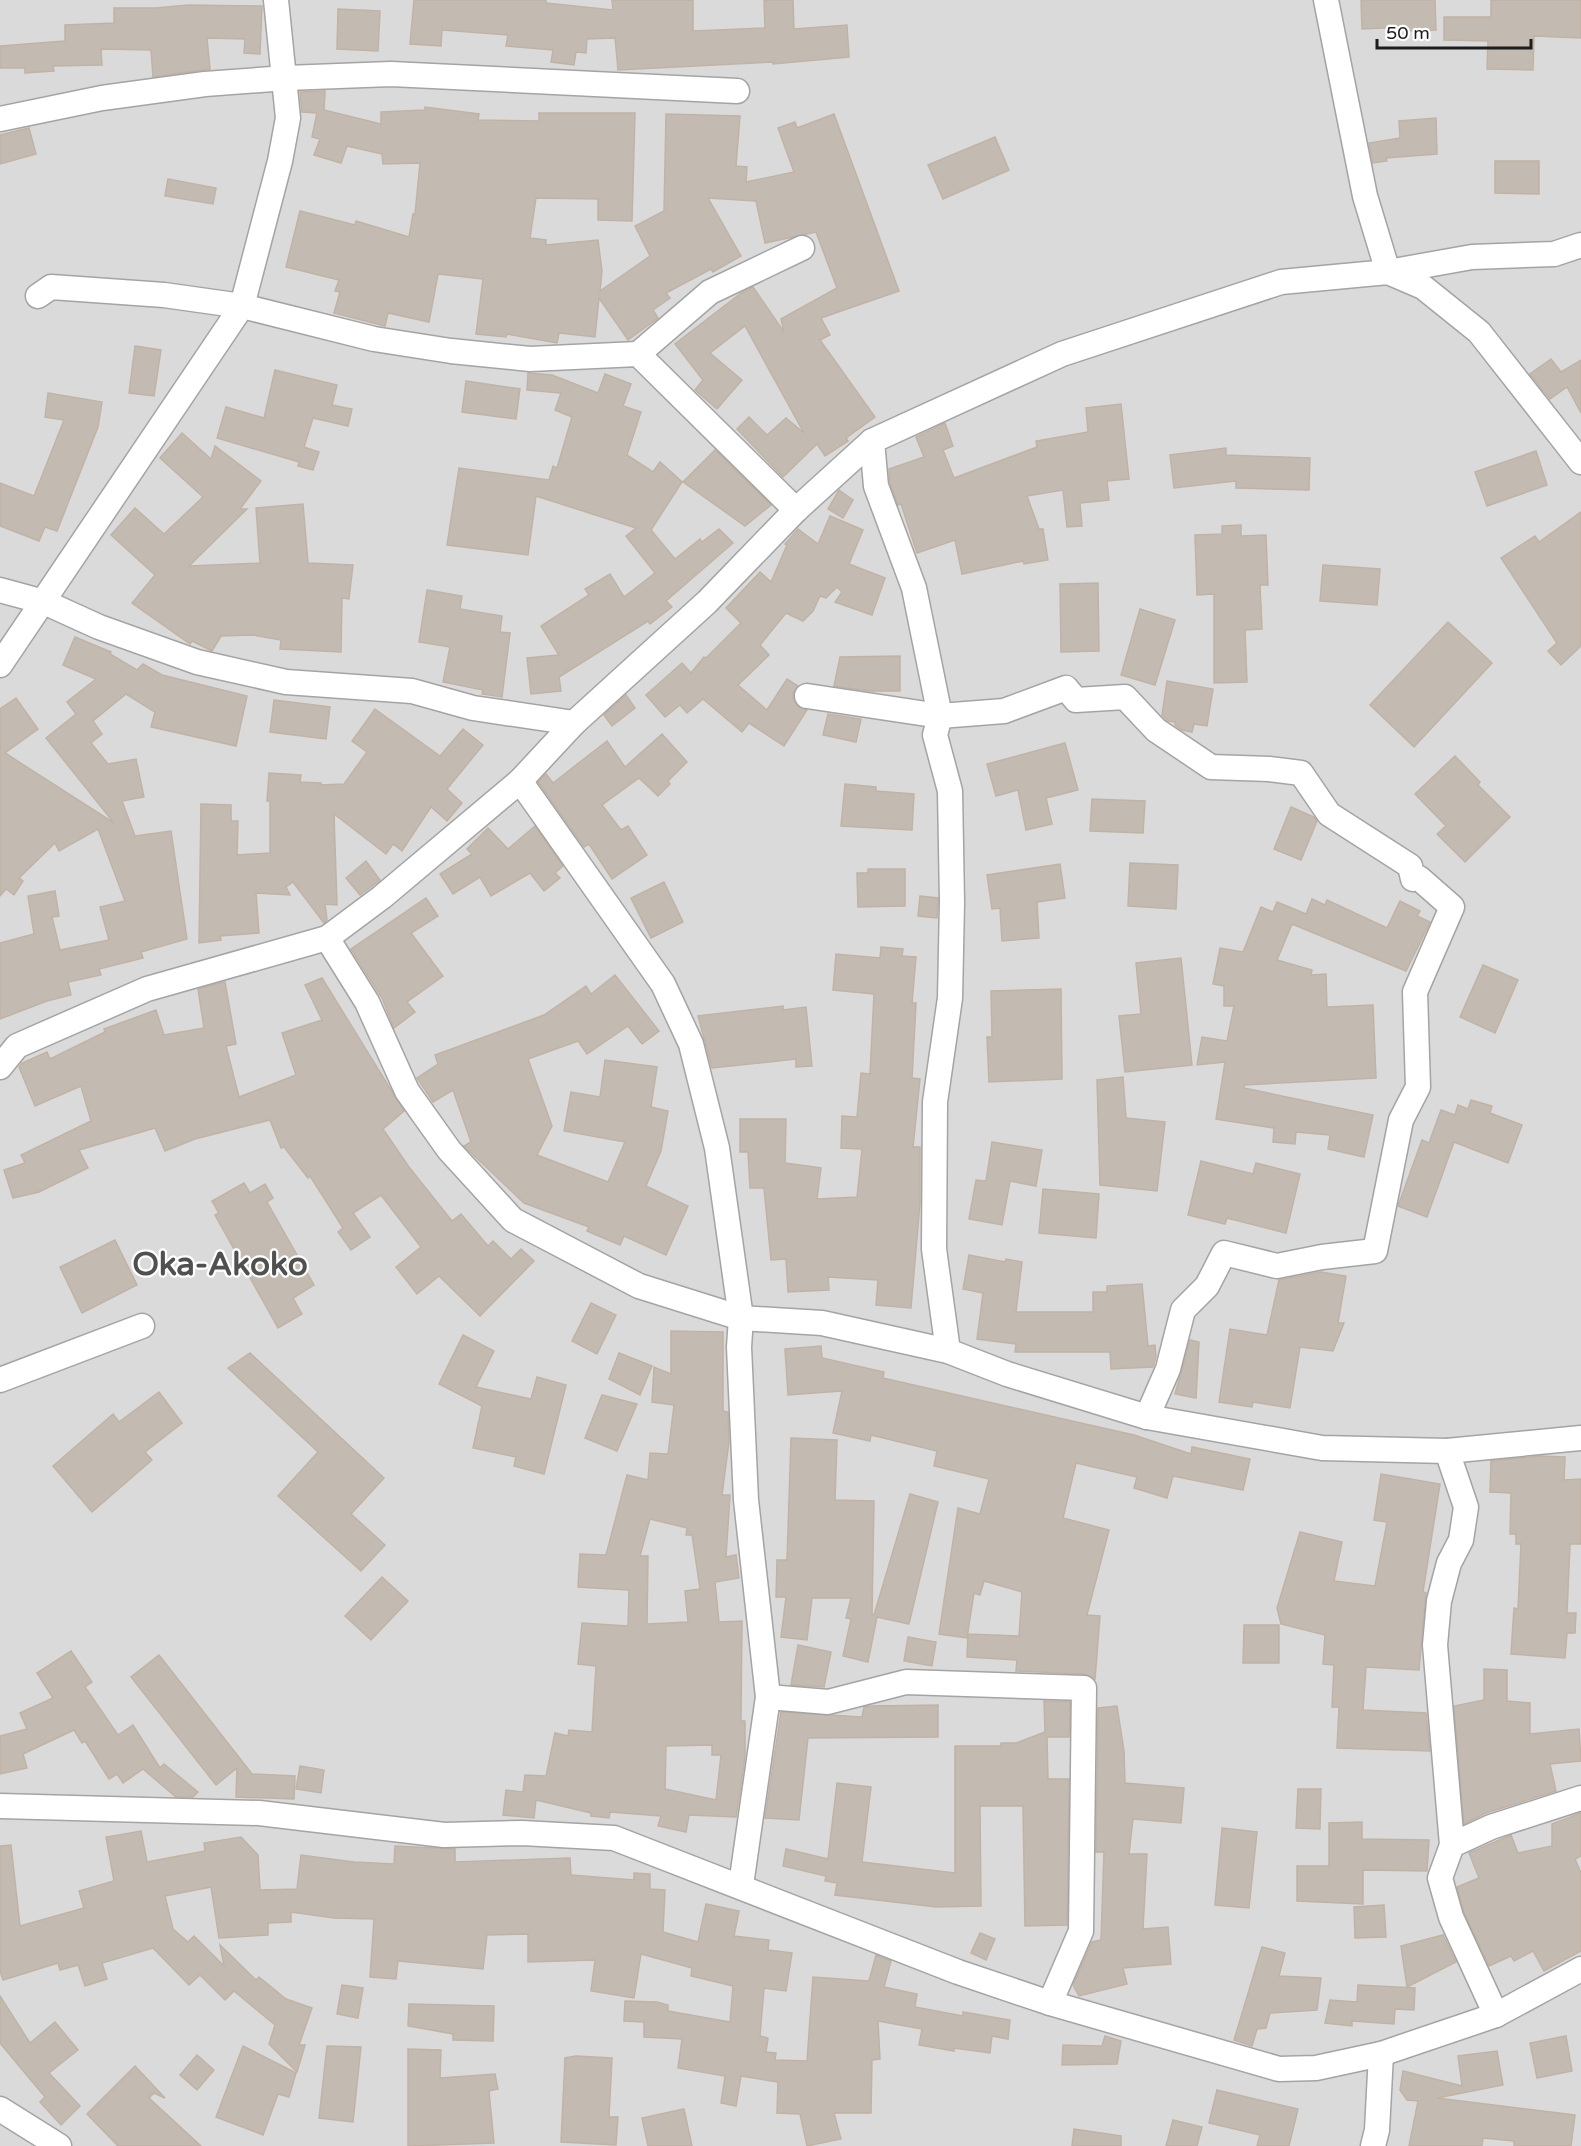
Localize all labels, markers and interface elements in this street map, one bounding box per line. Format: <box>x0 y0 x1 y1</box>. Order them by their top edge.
scale bar <box>1377 12 1532 50</box>
text: 50 m <box>1386 22 1430 44</box>
district label: Oka-Akoko <box>132 1245 308 1284</box>

